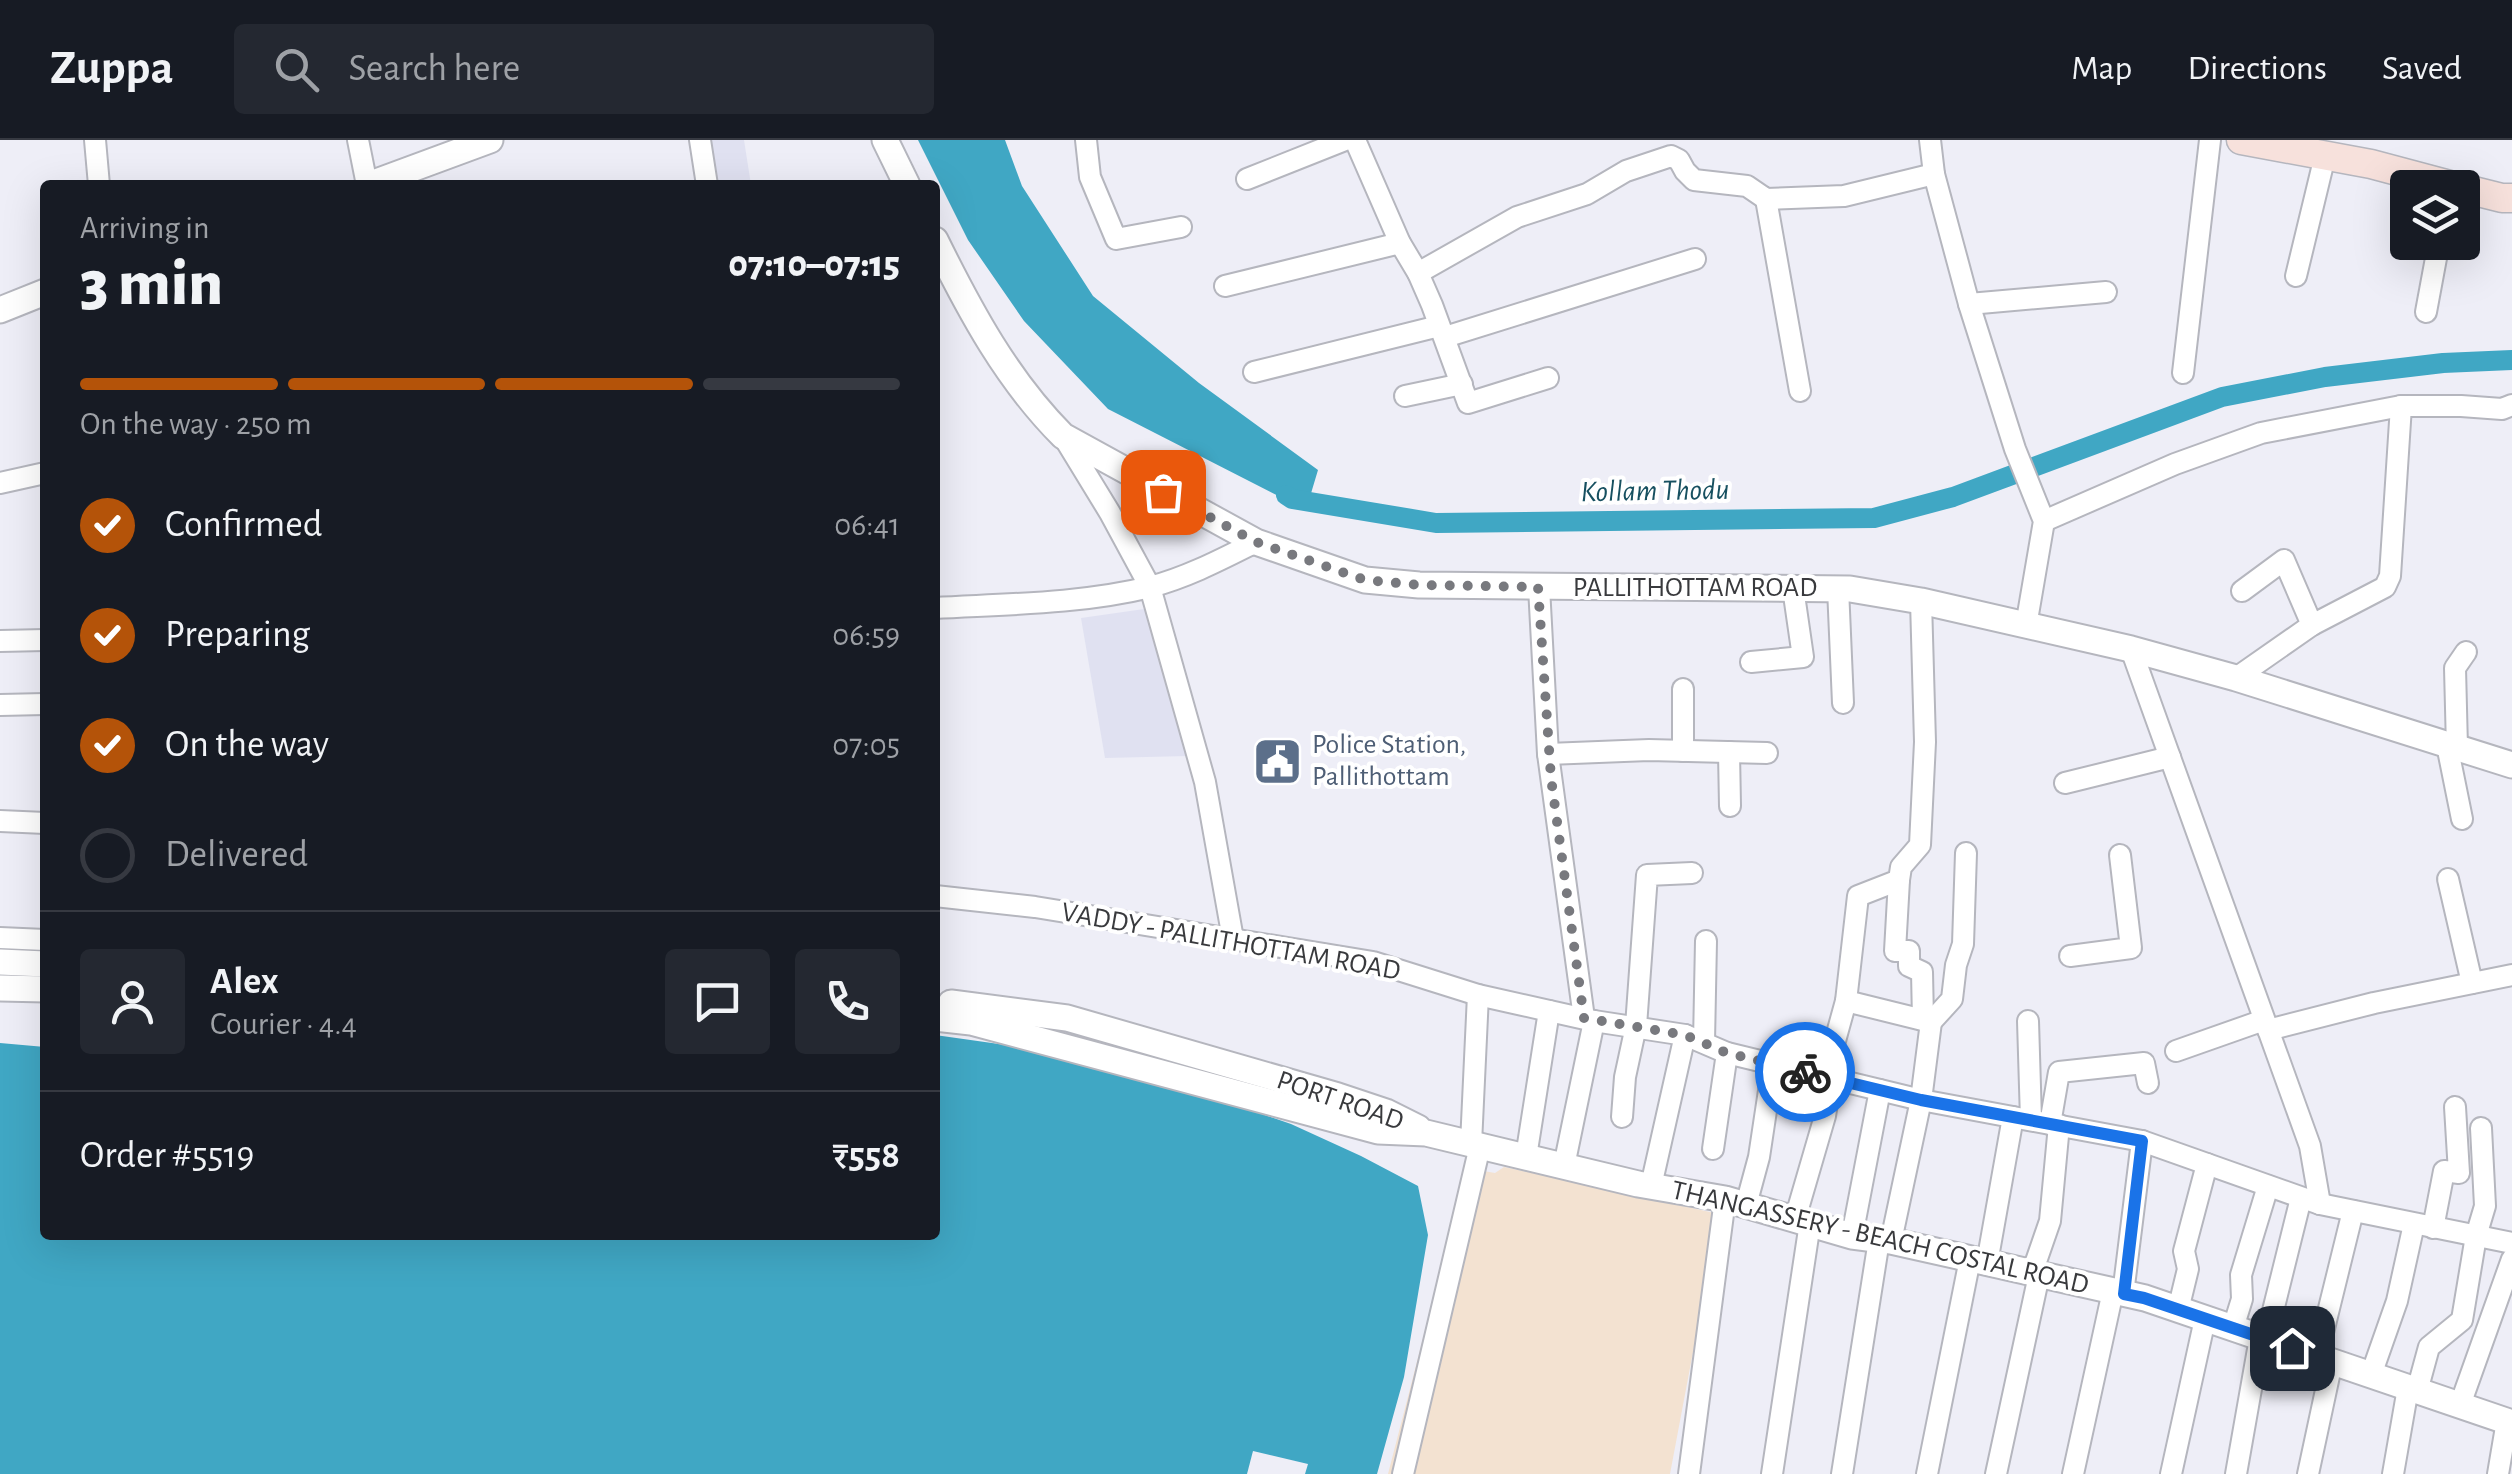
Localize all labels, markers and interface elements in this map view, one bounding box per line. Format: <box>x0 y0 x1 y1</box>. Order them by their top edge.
search box <box>234 24 934 114</box>
icon: search <box>269 42 324 97</box>
text: Zuppa <box>50 45 174 93</box>
text: Search here <box>349 50 520 88</box>
text: Map <box>2071 51 2132 86</box>
text: Directions <box>2187 51 2327 86</box>
text: Saved <box>2382 51 2462 86</box>
map controls <box>2390 170 2480 260</box>
button: layers <box>2390 170 2480 260</box>
text: Arriving in <box>80 212 209 244</box>
text: 07:10–07:15 <box>728 246 900 284</box>
text: 3 min <box>80 252 223 317</box>
text: On the way · 250 m <box>80 408 312 440</box>
pin <box>1121 450 1206 535</box>
icon: bag <box>1136 465 1191 520</box>
water label: Kollam Thodu <box>1580 475 1730 507</box>
icon: check <box>80 498 135 553</box>
text: Confirmed <box>165 506 322 544</box>
text: 06:41 <box>834 509 900 541</box>
street label: PALLITHOTTAM ROAD <box>1573 574 1817 602</box>
icon: check <box>80 608 135 663</box>
text: Preparing <box>165 616 310 654</box>
text: 06:59 <box>832 619 900 651</box>
icon: check <box>80 718 135 773</box>
text: On the way <box>165 726 329 764</box>
text: 07:05 <box>832 729 900 761</box>
place label: Police Station, Pallithottam <box>1312 731 1466 791</box>
public building icon: Police Station, Pallithottam <box>1251 735 1303 787</box>
text: Delivered <box>165 836 308 874</box>
street label: VADDY - PALLITHOTTAM ROAD <box>1059 898 1403 986</box>
button: person <box>80 949 185 1054</box>
button: chat <box>665 949 770 1054</box>
button: phone <box>795 949 900 1054</box>
text: Alex <box>210 963 279 1001</box>
text: Courier · 4.4 <box>210 1008 357 1040</box>
courier <box>1755 1022 1855 1122</box>
icon: bike <box>1778 1045 1833 1100</box>
street label: PORT ROAD <box>1273 1066 1407 1136</box>
text: Order #5519 <box>80 1137 254 1175</box>
text: ₹558 <box>833 1137 900 1175</box>
street label: THANGASSERY - BEACH COSTAL ROAD <box>1669 1176 2091 1300</box>
pin <box>2250 1306 2335 1391</box>
icon: home <box>2265 1321 2320 1376</box>

